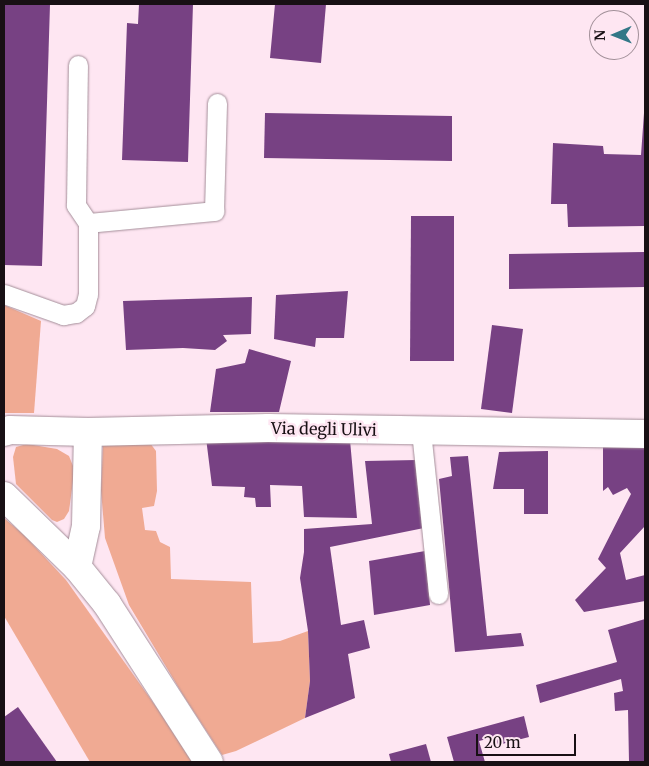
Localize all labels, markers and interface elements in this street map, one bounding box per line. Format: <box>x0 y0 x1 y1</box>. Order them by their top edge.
north arrow <box>589 10 639 60</box>
text: N <box>591 30 609 41</box>
street label: Via degli Ulivi <box>271 418 377 440</box>
scale bar <box>479 724 579 756</box>
text: 20 m <box>484 733 521 752</box>

